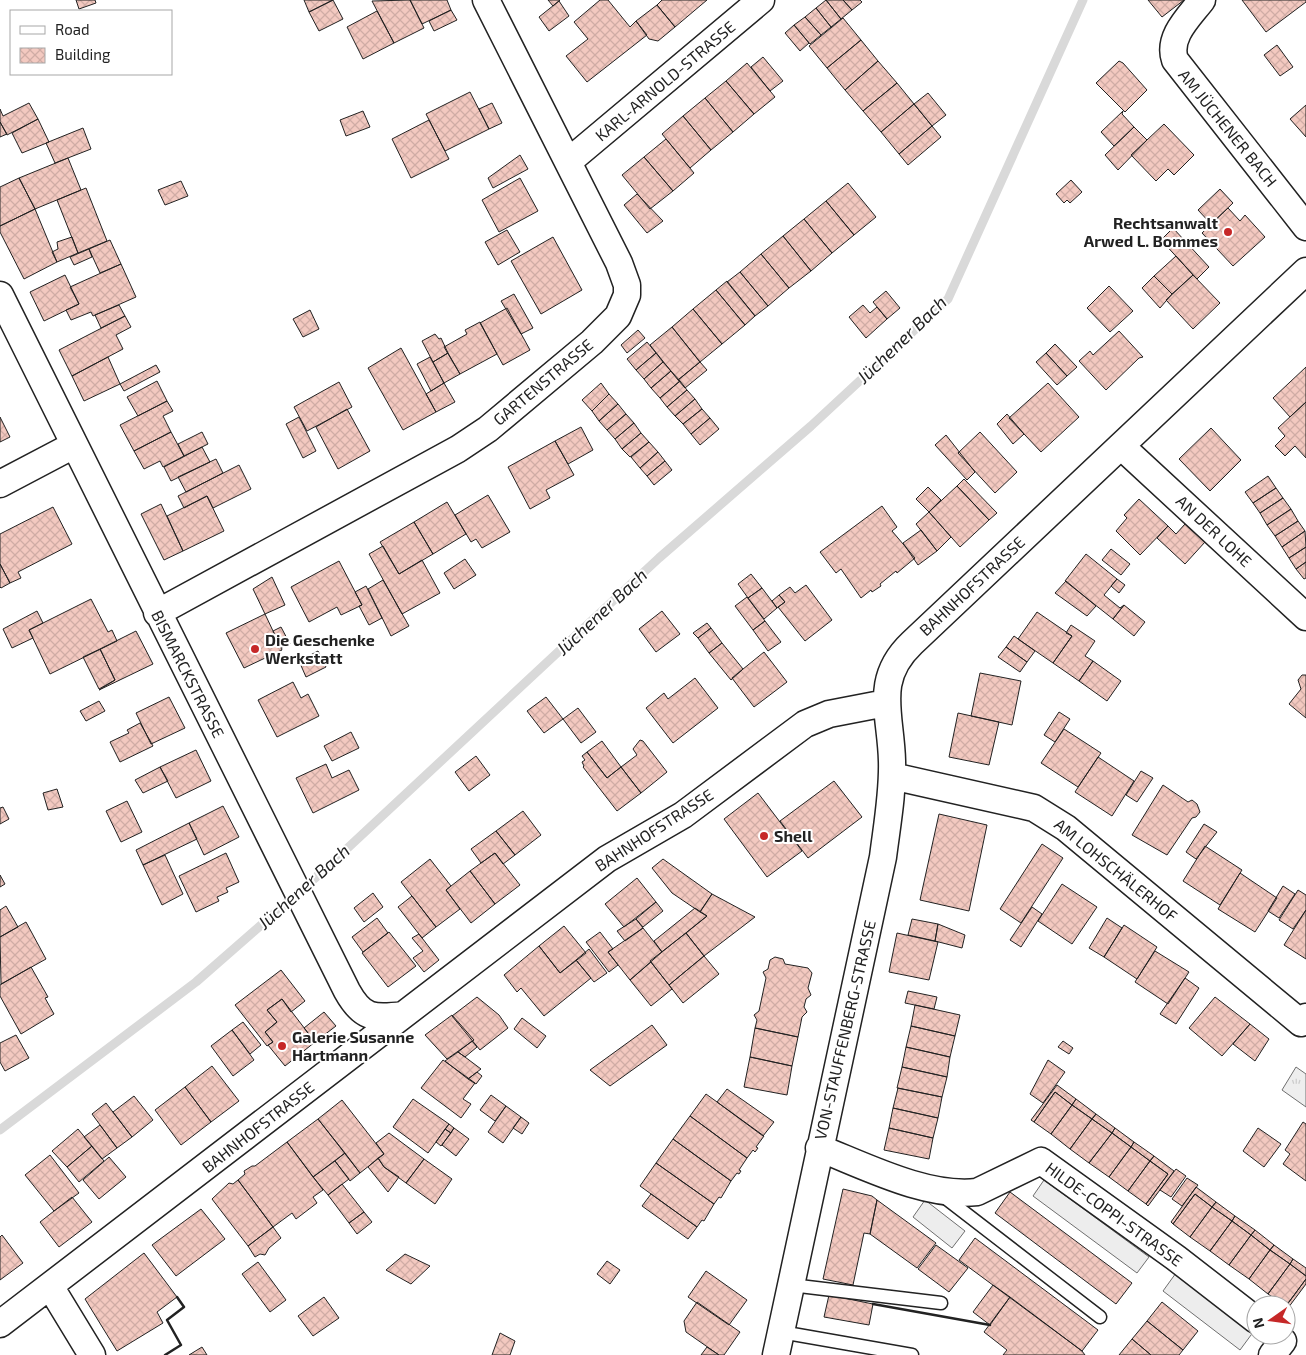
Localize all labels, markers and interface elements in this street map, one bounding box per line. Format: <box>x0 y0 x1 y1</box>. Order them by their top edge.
legend <box>10 10 172 75</box>
street label: KARL-ARNOLD-STRASSE <box>591 17 738 145</box>
text: Road <box>55 20 90 38</box>
text: Building <box>55 45 111 63</box>
street label: AM JÜCHENER BACH <box>1175 65 1282 190</box>
place label: Rechtsanwalt Arwed L. Bommes <box>1084 213 1218 250</box>
marker: Rechtsanwalt Arwed L. Bommes <box>1222 226 1234 238</box>
water label: Jüchener Bach <box>851 291 951 388</box>
street label: GARTENSTRASSE <box>489 334 596 429</box>
street label: AN DER LOHE <box>1173 491 1256 570</box>
street label: BAHNHOFSTRASSE <box>915 532 1028 639</box>
water label: Jüchener Bach <box>550 563 651 660</box>
street label: BISMARCKSTRASSE <box>148 607 229 741</box>
place label: Die Geschenke Werkstatt <box>265 630 375 667</box>
marker: Die Geschenke Werkstatt <box>249 643 261 655</box>
street label: BAHNHOFSTRASSE <box>591 784 716 875</box>
street label: AM LOHSCHÄLERHOF <box>1051 814 1182 925</box>
place label: Shell <box>774 826 813 845</box>
marker: Shell <box>758 830 770 842</box>
water label: Jüchener Bach <box>252 839 354 934</box>
street label: VON-STAUFFENBERG-STRASSE <box>810 918 879 1142</box>
place label: Galerie Susanne Hartmann <box>292 1027 414 1064</box>
marker: Galerie Susanne Hartmann <box>276 1040 288 1052</box>
street label: BAHNHOFSTRASSE <box>198 1077 317 1176</box>
street label: HILDE-COPPI-STRASSE <box>1042 1158 1186 1270</box>
north arrow <box>1246 1295 1296 1345</box>
text: N <box>1248 1316 1267 1330</box>

